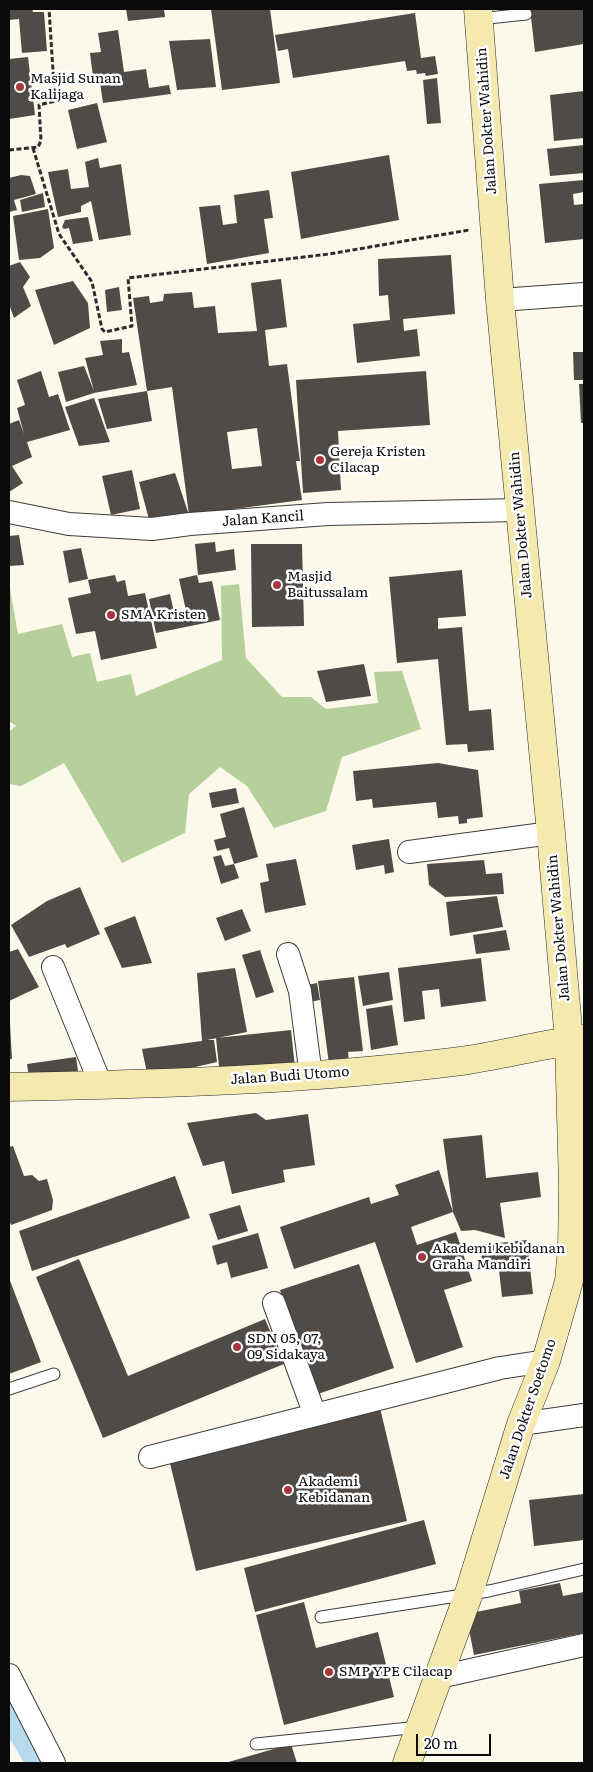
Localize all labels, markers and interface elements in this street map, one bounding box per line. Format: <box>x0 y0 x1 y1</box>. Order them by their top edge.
street label: Jalan Dokter Wahidin <box>473 47 501 195</box>
place label: Masjid Sunan Kalijaga <box>30 71 121 104</box>
marker: Masjid Sunan Kalijaga <box>14 81 26 93</box>
place label: Gereja Kristen Cilacap <box>330 444 426 477</box>
street label: Jalan Dokter Wahidin <box>506 451 536 599</box>
marker: Gereja Kristen Cilacap <box>314 454 326 466</box>
street label: Jalan Kancil <box>221 508 305 530</box>
place label: Masjid Baitussalam <box>287 569 368 602</box>
marker: Masjid Baitussalam <box>271 579 283 591</box>
place label: SMA Kristen <box>121 607 206 623</box>
marker: SMA Kristen <box>105 609 117 621</box>
street label: Jalan Dokter Wahidin <box>544 854 574 1002</box>
street label: Jalan Budi Utomo <box>230 1063 350 1089</box>
place label: Akademi kebidanan Graha Mandiri <box>432 1241 565 1274</box>
marker: Akademi kebidanan Graha Mandiri <box>416 1251 428 1263</box>
place label: SDN 05, 07, 09 Sidakaya <box>247 1331 325 1364</box>
street label: Jalan Dokter Soetomo <box>496 1337 560 1481</box>
marker: SDN 05, 07, 09 Sidakaya <box>231 1341 243 1353</box>
place label: Akademi Kebidanan <box>298 1474 370 1506</box>
marker: Akademi Kebidanan <box>282 1484 294 1496</box>
place label: SMP YPE Cilacap <box>339 1664 452 1680</box>
marker: SMP YPE Cilacap <box>323 1666 335 1678</box>
scale bar <box>418 1724 493 1756</box>
text: 20 m <box>424 1731 458 1754</box>

